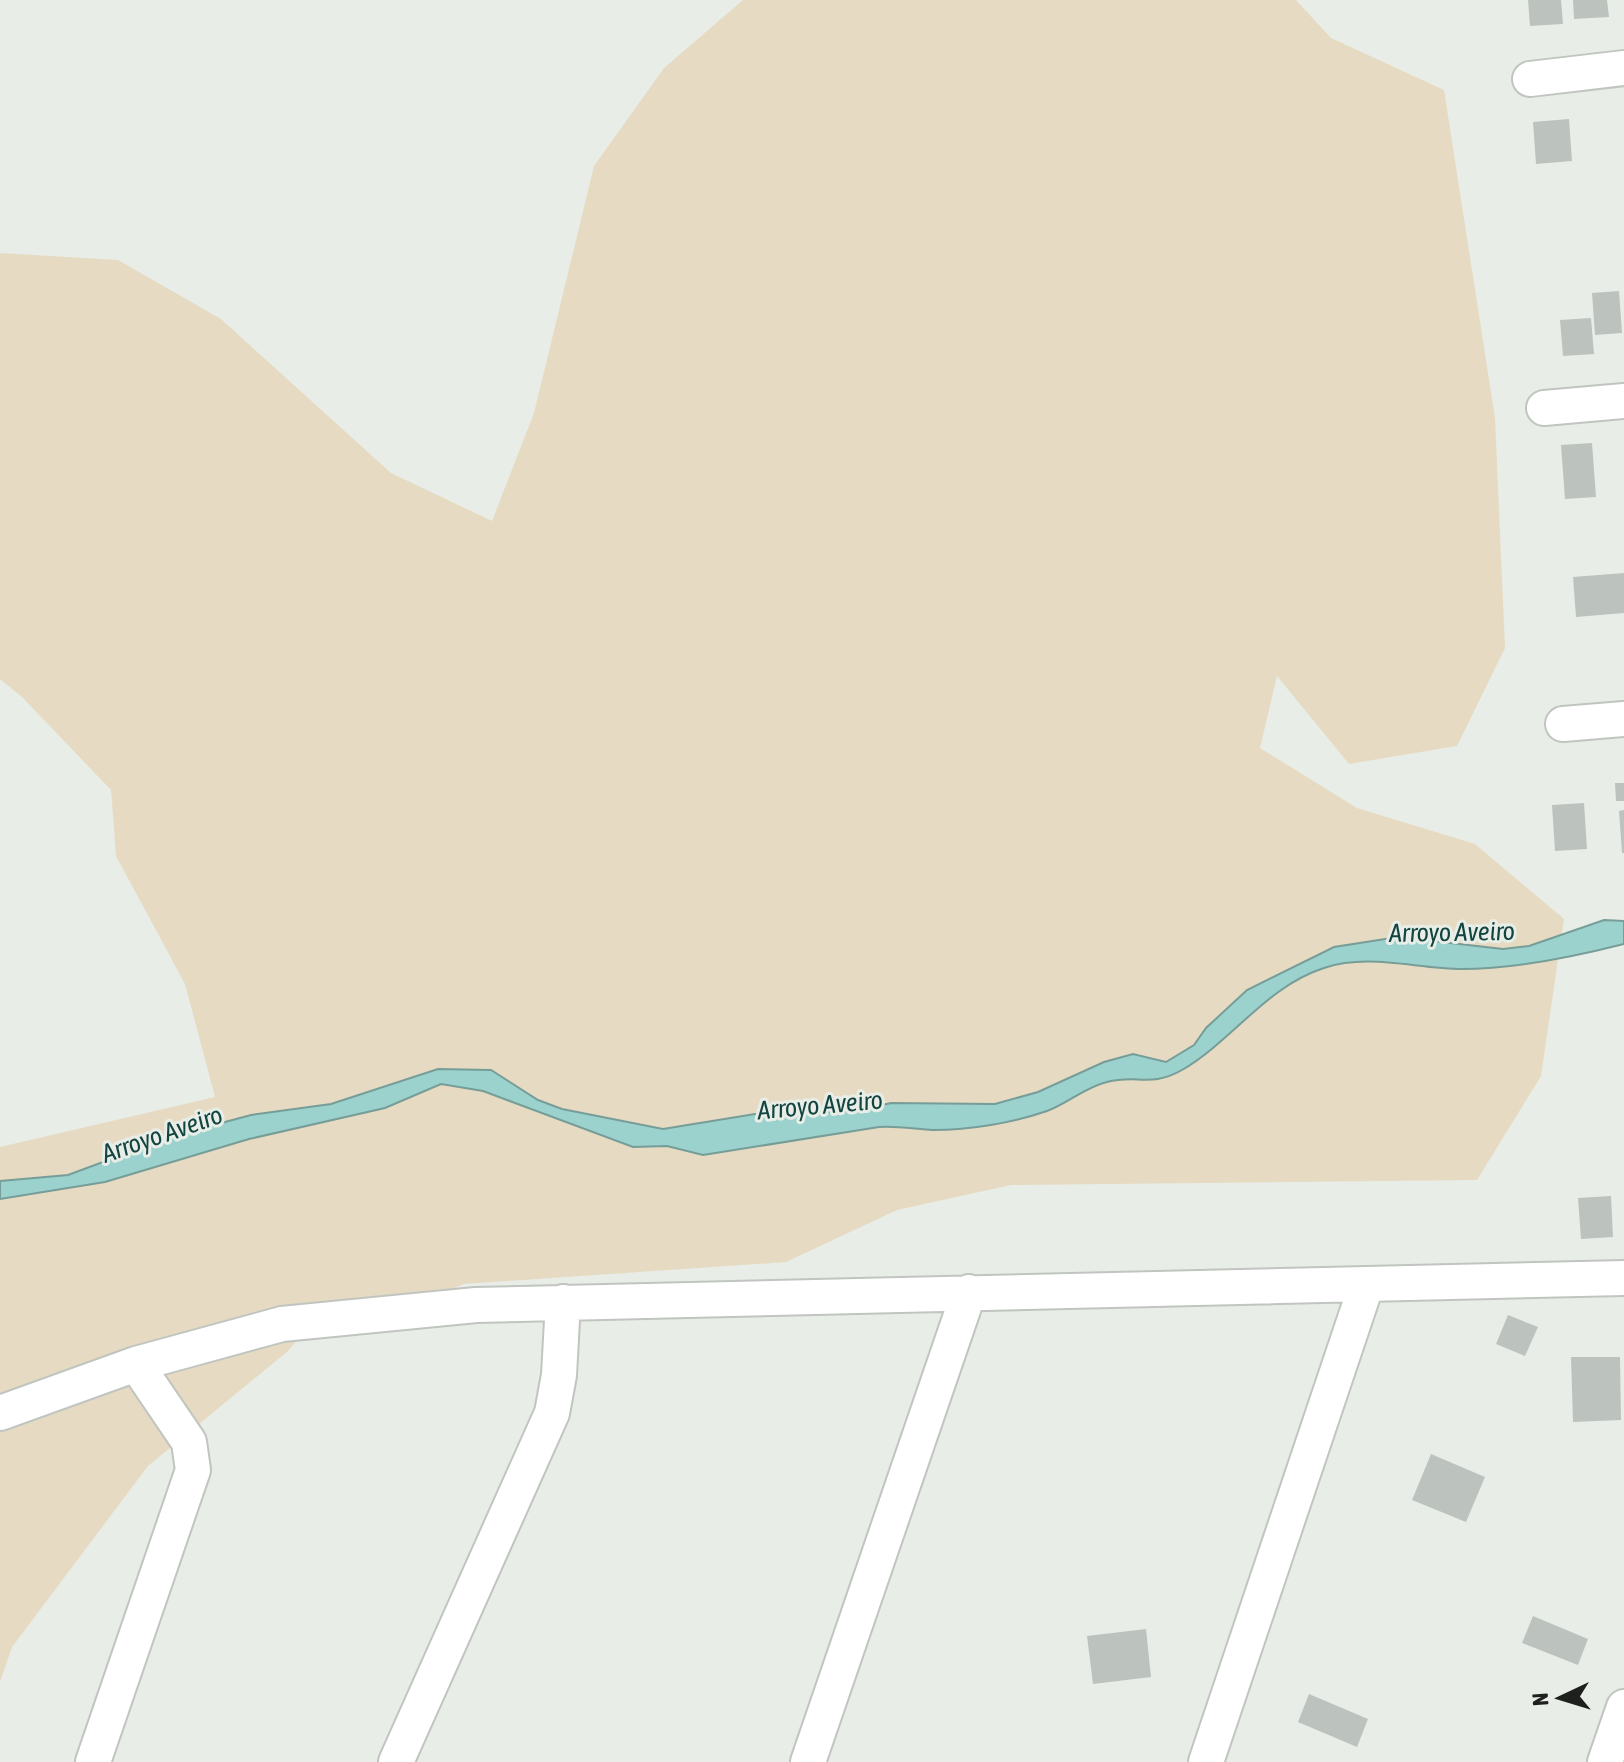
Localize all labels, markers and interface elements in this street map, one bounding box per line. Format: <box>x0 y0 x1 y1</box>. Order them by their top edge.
water label: Arroyo Aveiro <box>1388 916 1515 948</box>
water label: Arroyo Aveiro <box>755 1085 884 1126</box>
water label: Arroyo Aveiro <box>97 1099 226 1169</box>
north arrow <box>1520 1658 1600 1738</box>
text: N <box>1527 1692 1553 1707</box>

